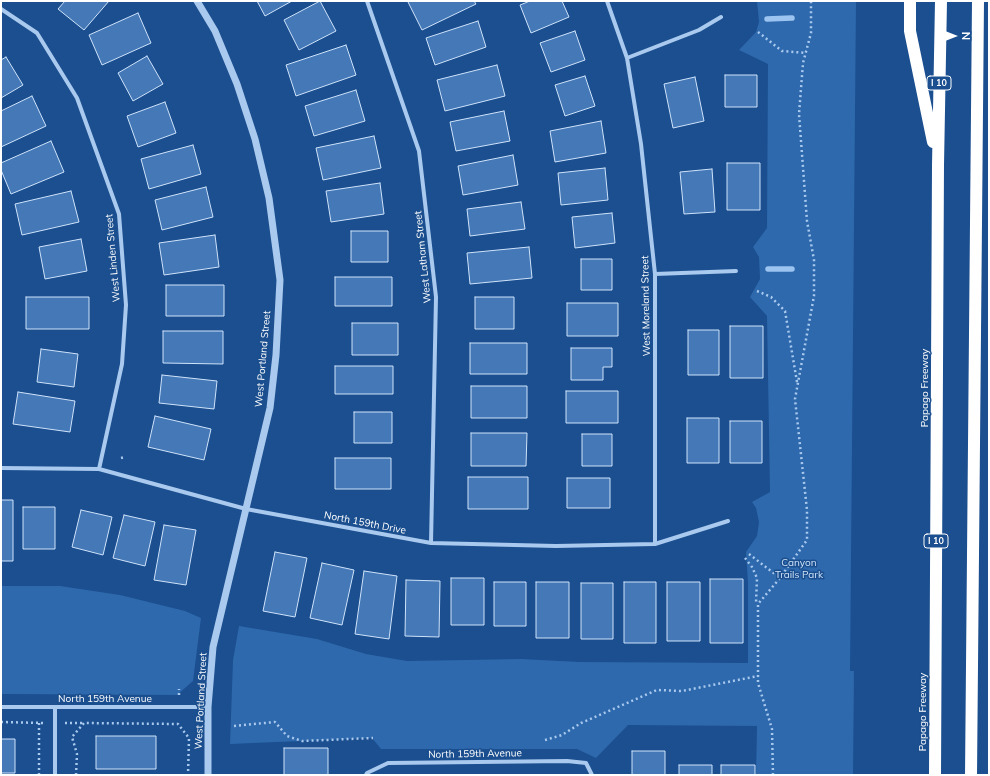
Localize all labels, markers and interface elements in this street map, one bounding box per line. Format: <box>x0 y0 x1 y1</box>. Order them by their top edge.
north arrow <box>934 16 974 56</box>
text: N <box>959 32 973 40</box>
road number: I 10 <box>927 76 951 90</box>
street label: West Latham Street <box>412 210 434 304</box>
street label: West Linden Street <box>103 214 123 302</box>
street label: West Moreland Street <box>639 256 653 356</box>
street label: West Portland Street <box>253 310 273 408</box>
street label: Papago Freeway <box>919 349 931 427</box>
street label: North 159th Drive <box>323 509 407 537</box>
road number: I 10 <box>924 534 948 548</box>
park label: Canyon Trails Park <box>775 557 823 580</box>
street label: West Portland Street <box>192 652 210 750</box>
street label: Papago Freeway <box>917 673 929 751</box>
street label: North 159th Avenue <box>58 693 152 705</box>
street label: North 159th Avenue <box>428 747 522 761</box>

